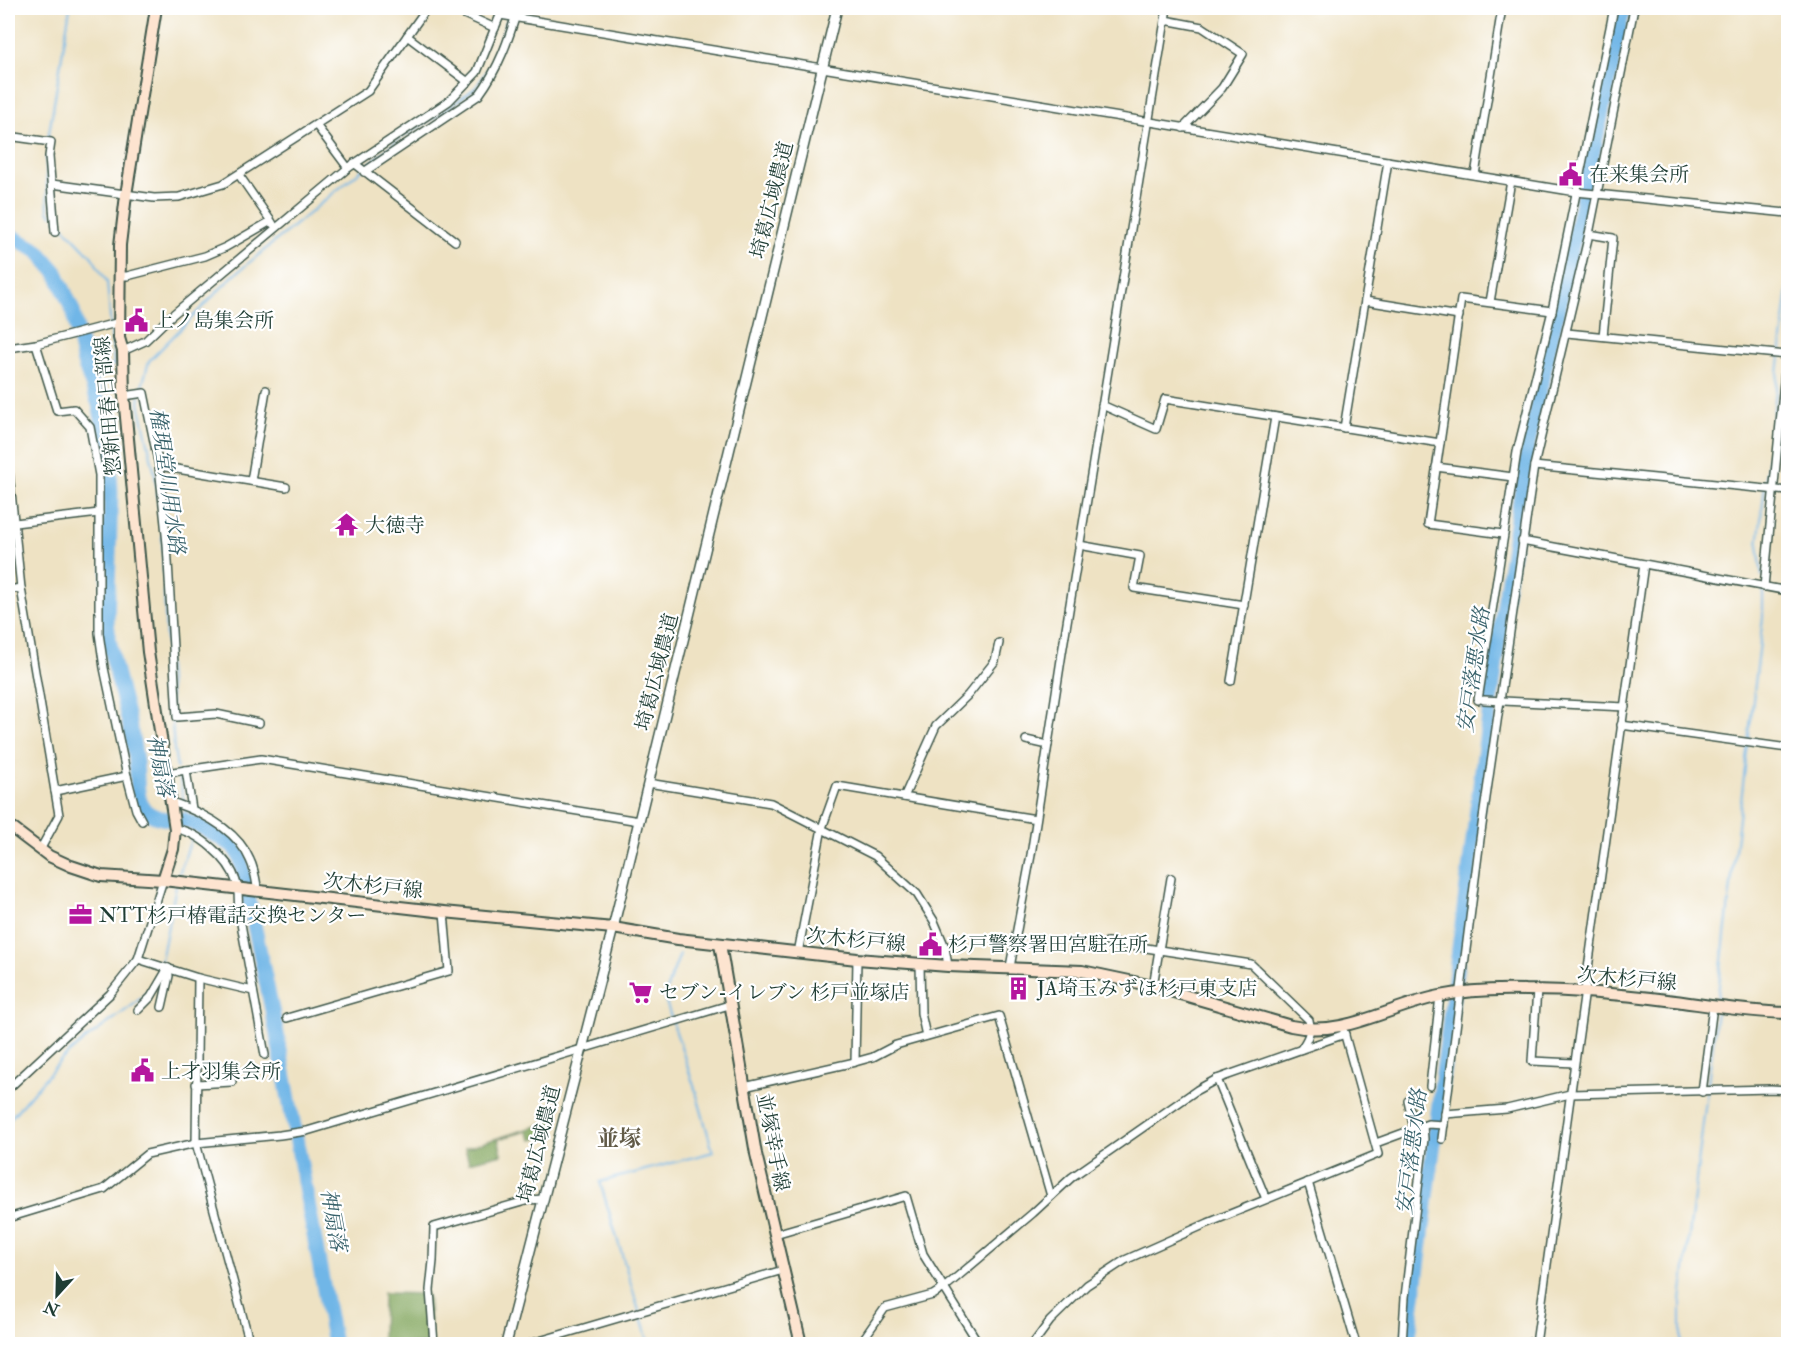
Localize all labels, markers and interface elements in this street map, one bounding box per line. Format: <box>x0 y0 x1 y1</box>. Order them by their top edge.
street label: 埼葛広域農道 <box>745 139 799 261</box>
public building icon: 在来集会所 <box>1558 161 1584 187</box>
place label: 在来集会所 <box>1589 162 1689 187</box>
public building icon: 上ノ島集会所 <box>123 307 149 333</box>
place label: 上ノ島集会所 <box>154 308 274 333</box>
street label: 惣新田春日部線 <box>89 335 127 477</box>
water label: 権現堂川用水路 <box>143 406 191 558</box>
temple icon: 大徳寺 <box>334 512 360 538</box>
place label: 大徳寺 <box>365 513 425 538</box>
water label: 安戸落悪水路 <box>1452 604 1496 734</box>
street label: 埼葛広域農道 <box>630 611 684 733</box>
water label: 神扇落 <box>141 733 180 802</box>
street label: 次木杉戸線 <box>322 868 424 904</box>
office icon: NTT杉戸椿電話交換センター <box>68 902 94 928</box>
place label: NTT杉戸椿電話交換センター <box>99 903 366 928</box>
street label: 次木杉戸線 <box>805 923 907 957</box>
public building icon: 杉戸警察署田宮駐在所 <box>917 931 943 957</box>
place label: 杉戸警察署田宮駐在所 <box>948 932 1148 957</box>
street label: 次木杉戸線 <box>1576 962 1678 996</box>
building icon: JA埼玉みずほ杉戸東支店 <box>1006 975 1032 1001</box>
place label: JA埼玉みずほ杉戸東支店 <box>1036 976 1258 1001</box>
supermarket icon: セブン-イレブン 杉戸並塚店 <box>628 979 654 1005</box>
place label: セブン-イレブン 杉戸並塚店 <box>659 980 910 1005</box>
public building icon: 上才羽集会所 <box>130 1058 156 1084</box>
place label: 上才羽集会所 <box>161 1059 281 1084</box>
street label: 埼葛広域農道 <box>512 1083 566 1205</box>
water label: 安戸落悪水路 <box>1391 1086 1433 1216</box>
street label: 並塚幸手線 <box>751 1091 795 1193</box>
district label: 並塚 <box>597 1125 641 1153</box>
water label: 神扇落 <box>314 1187 352 1256</box>
north arrow <box>27 1265 87 1325</box>
text: N <box>41 1296 63 1320</box>

